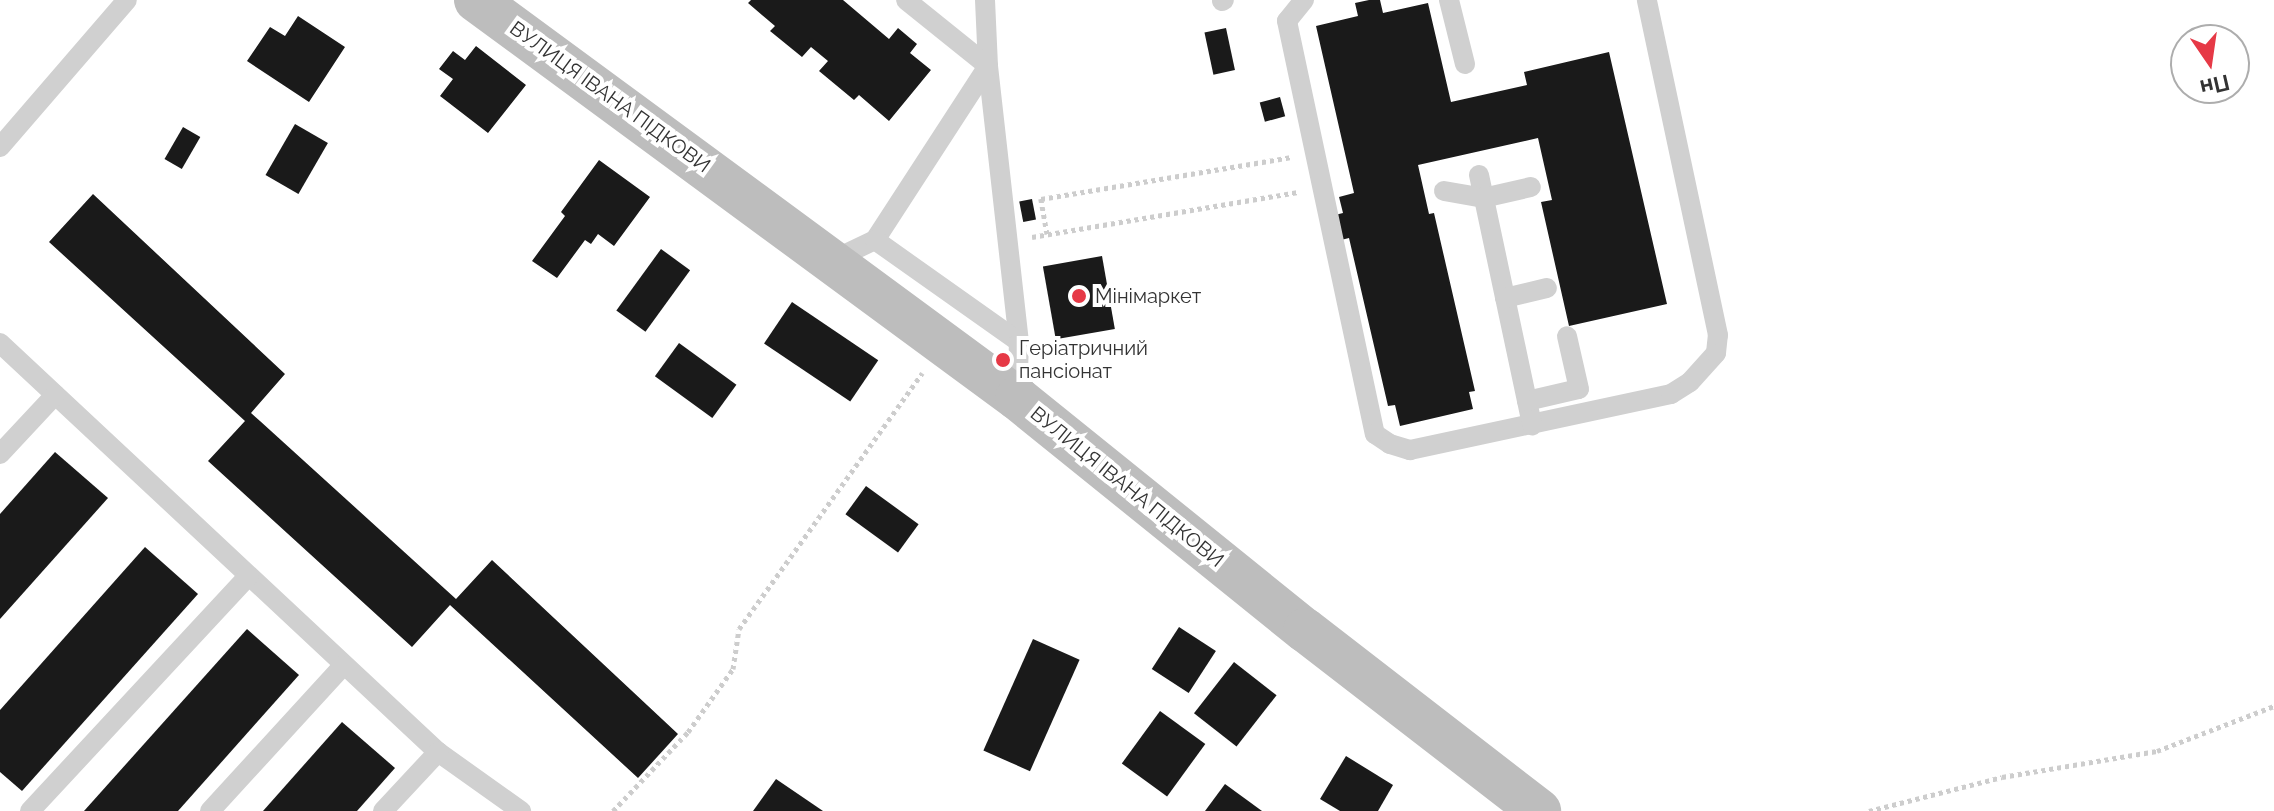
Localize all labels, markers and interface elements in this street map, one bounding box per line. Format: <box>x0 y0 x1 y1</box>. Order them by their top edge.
street label: ВУЛИЦЯ ІВАНА ПІДКОВИ <box>505 16 715 178</box>
north arrow <box>2170 24 2250 104</box>
text: Пн <box>2198 69 2232 101</box>
place label: Мінімаркет <box>1095 284 1201 308</box>
marker: Мінімаркет <box>1070 287 1088 305</box>
place label: Геріатричний пансіонат <box>1019 336 1148 383</box>
marker: Геріатричний пансіонат <box>994 351 1012 369</box>
street label: ВУЛИЦЯ ІВАНА ПІДКОВИ <box>1025 401 1229 573</box>

